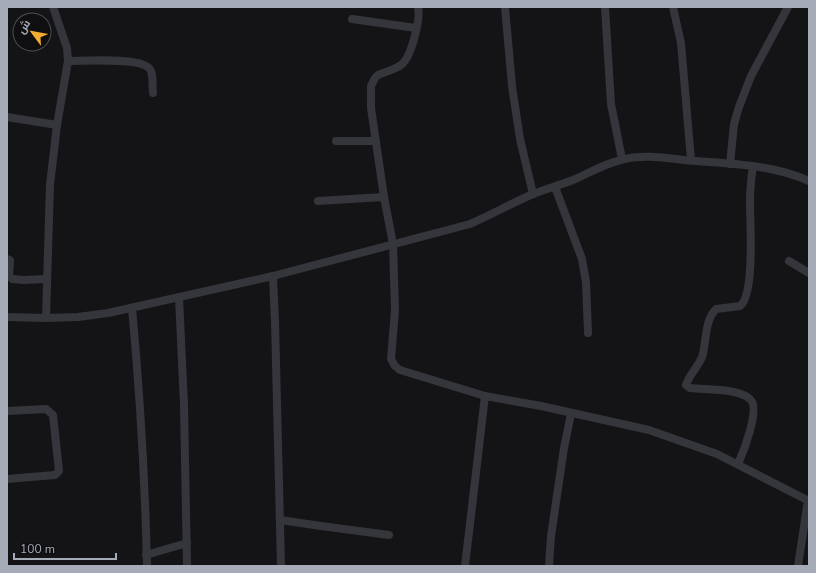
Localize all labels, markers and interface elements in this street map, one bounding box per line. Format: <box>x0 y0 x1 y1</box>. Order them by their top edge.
north arrow <box>12 12 52 52</box>
text: ش <box>14 17 34 37</box>
scale bar <box>14 535 116 561</box>
text: 100 m <box>20 541 55 557</box>

